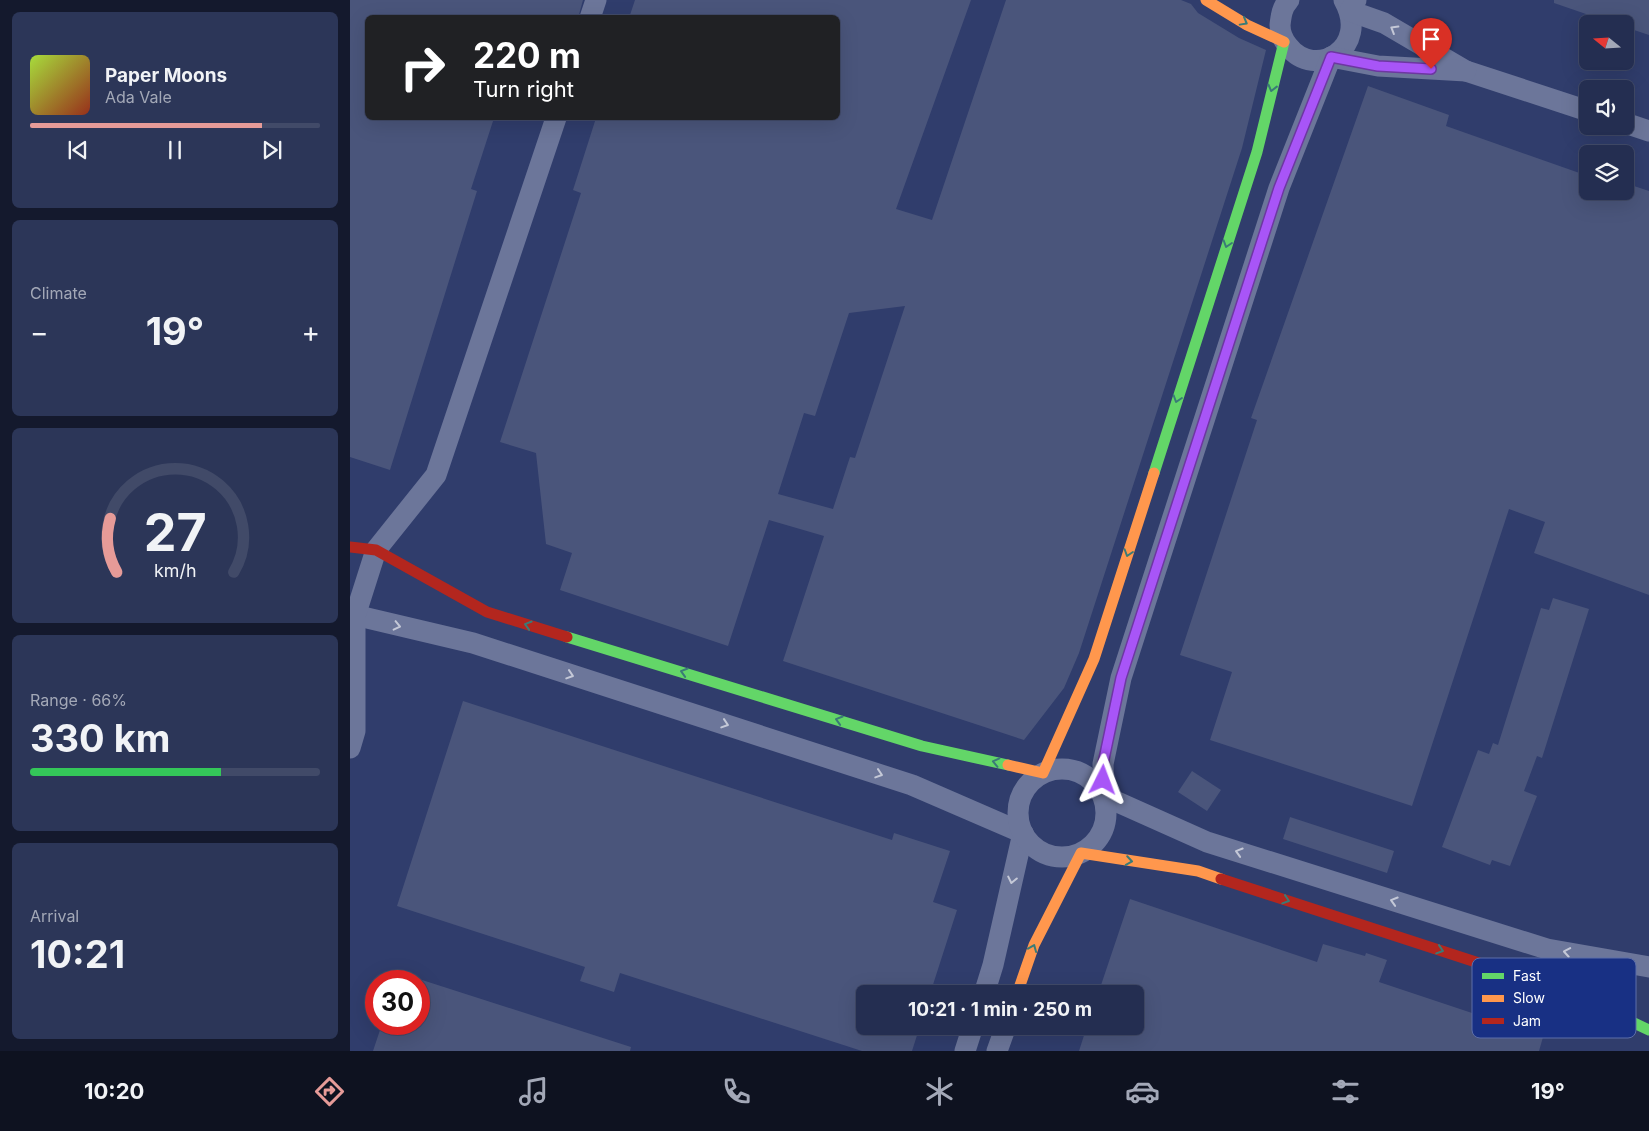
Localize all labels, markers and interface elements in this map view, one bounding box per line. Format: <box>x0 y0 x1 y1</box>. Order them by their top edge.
north arrow <box>1579 15 1634 70</box>
map controls <box>1579 15 1634 200</box>
one-way arrow <box>1238 16 1247 26</box>
pin <box>1410 18 1452 69</box>
one-way arrow <box>1391 25 1400 35</box>
icon: arrive <box>1417 25 1445 53</box>
text: 220 m <box>473 34 581 76</box>
icon: right <box>390 35 455 100</box>
text: Paper Moons <box>105 64 227 87</box>
text: Turn right <box>473 76 574 102</box>
button: sound <box>1579 80 1634 135</box>
one-way arrow <box>1267 83 1278 92</box>
text: Ada Vale <box>105 87 172 107</box>
icon: previous <box>64 136 92 164</box>
icon: pause <box>161 136 189 164</box>
icon: next <box>258 136 286 164</box>
button: layers <box>1579 145 1634 200</box>
one-way arrow <box>1223 239 1233 248</box>
text: Climate <box>30 283 87 303</box>
text: 19° <box>146 308 204 354</box>
text: − <box>30 315 49 349</box>
text: + <box>301 315 320 349</box>
one-way arrow <box>1173 394 1183 402</box>
text: 27 <box>144 501 207 564</box>
one-way arrow <box>1123 549 1133 557</box>
text: km/h <box>154 560 196 581</box>
one-way arrow <box>393 620 402 631</box>
one-way arrow <box>525 620 533 630</box>
one-way arrow <box>680 668 688 678</box>
one-way arrow <box>565 669 574 679</box>
text: Range · 66% <box>30 690 127 710</box>
text: 330 km <box>30 715 170 761</box>
one-way arrow <box>835 716 844 726</box>
one-way arrow <box>720 719 728 729</box>
position arrow <box>1076 753 1128 805</box>
one-way arrow <box>991 757 1000 768</box>
one-way arrow <box>875 769 883 779</box>
one-way arrow <box>1236 847 1244 857</box>
one-way arrow <box>1124 855 1133 865</box>
one-way arrow <box>1007 876 1018 885</box>
one-way arrow <box>1281 894 1289 904</box>
one-way arrow <box>1391 896 1399 906</box>
text: Arrival <box>30 906 79 926</box>
text: 10:21 <box>30 931 125 977</box>
one-way arrow <box>1027 944 1037 953</box>
one-way arrow <box>1436 945 1444 955</box>
one-way arrow <box>1562 947 1571 958</box>
legend <box>1472 958 1636 1038</box>
text: Fast <box>1513 967 1541 984</box>
speed limit sign: 30 <box>365 970 430 1035</box>
text: Slow <box>1513 989 1545 1006</box>
text: 10:21 · 1 min · 250 m <box>908 998 1092 1021</box>
text: Jam <box>1513 1012 1541 1029</box>
icon: directions <box>312 1074 347 1109</box>
icon: music <box>516 1074 551 1109</box>
icon: phone <box>719 1074 754 1109</box>
icon: climate <box>922 1074 957 1109</box>
icon: car <box>1125 1074 1160 1109</box>
icon: filters <box>1328 1074 1363 1109</box>
text: 10:20 <box>84 1078 144 1104</box>
text: 19° <box>1531 1078 1565 1104</box>

